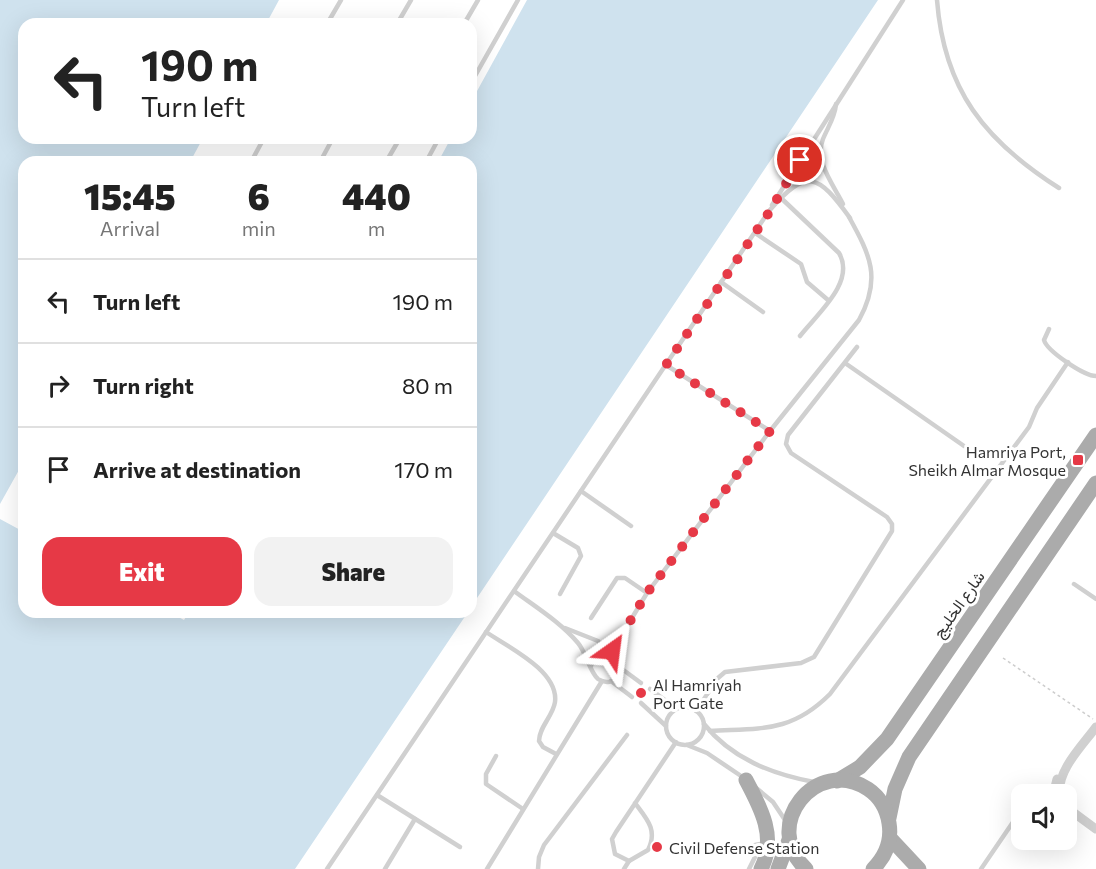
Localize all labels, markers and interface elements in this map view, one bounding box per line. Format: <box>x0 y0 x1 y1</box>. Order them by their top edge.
text: 190 m <box>141 38 259 90</box>
icon: left <box>42 42 120 120</box>
text: Turn left <box>141 90 245 123</box>
pin <box>774 134 825 185</box>
icon: arrive <box>783 143 816 176</box>
text: 15:45 <box>84 173 176 217</box>
text: 6 <box>248 173 270 217</box>
text: 440 <box>342 173 411 217</box>
text: Arrival <box>100 216 160 240</box>
text: min <box>242 216 276 240</box>
text: m <box>368 216 385 240</box>
icon: left <box>42 285 75 318</box>
text: Turn left <box>93 288 180 315</box>
text: 190 m <box>392 288 453 315</box>
icon: right <box>42 369 75 402</box>
text: Turn right <box>93 372 194 399</box>
text: 80 m <box>402 372 453 399</box>
place label: Hamriya Port, Sheikh Almar Mosque <box>908 442 1066 479</box>
icon: arrive <box>42 453 75 486</box>
marker: Hamriya Port, Sheikh Almar Mosque <box>1071 453 1085 467</box>
text: Arrive at destination <box>93 456 301 483</box>
text: 170 m <box>394 456 453 483</box>
button: Exit <box>42 537 242 606</box>
button: Share <box>254 537 453 606</box>
street label: شارع الخليج <box>928 567 990 643</box>
position arrow <box>580 619 644 683</box>
place label: Al Hamriyah Port Gate <box>653 675 742 712</box>
marker: Al Hamriyah Port Gate <box>634 686 648 700</box>
map controls <box>1011 784 1077 850</box>
button: sound <box>1011 784 1077 850</box>
place label: Civil Defense Station <box>669 838 820 857</box>
marker: Civil Defense Station <box>650 840 664 854</box>

